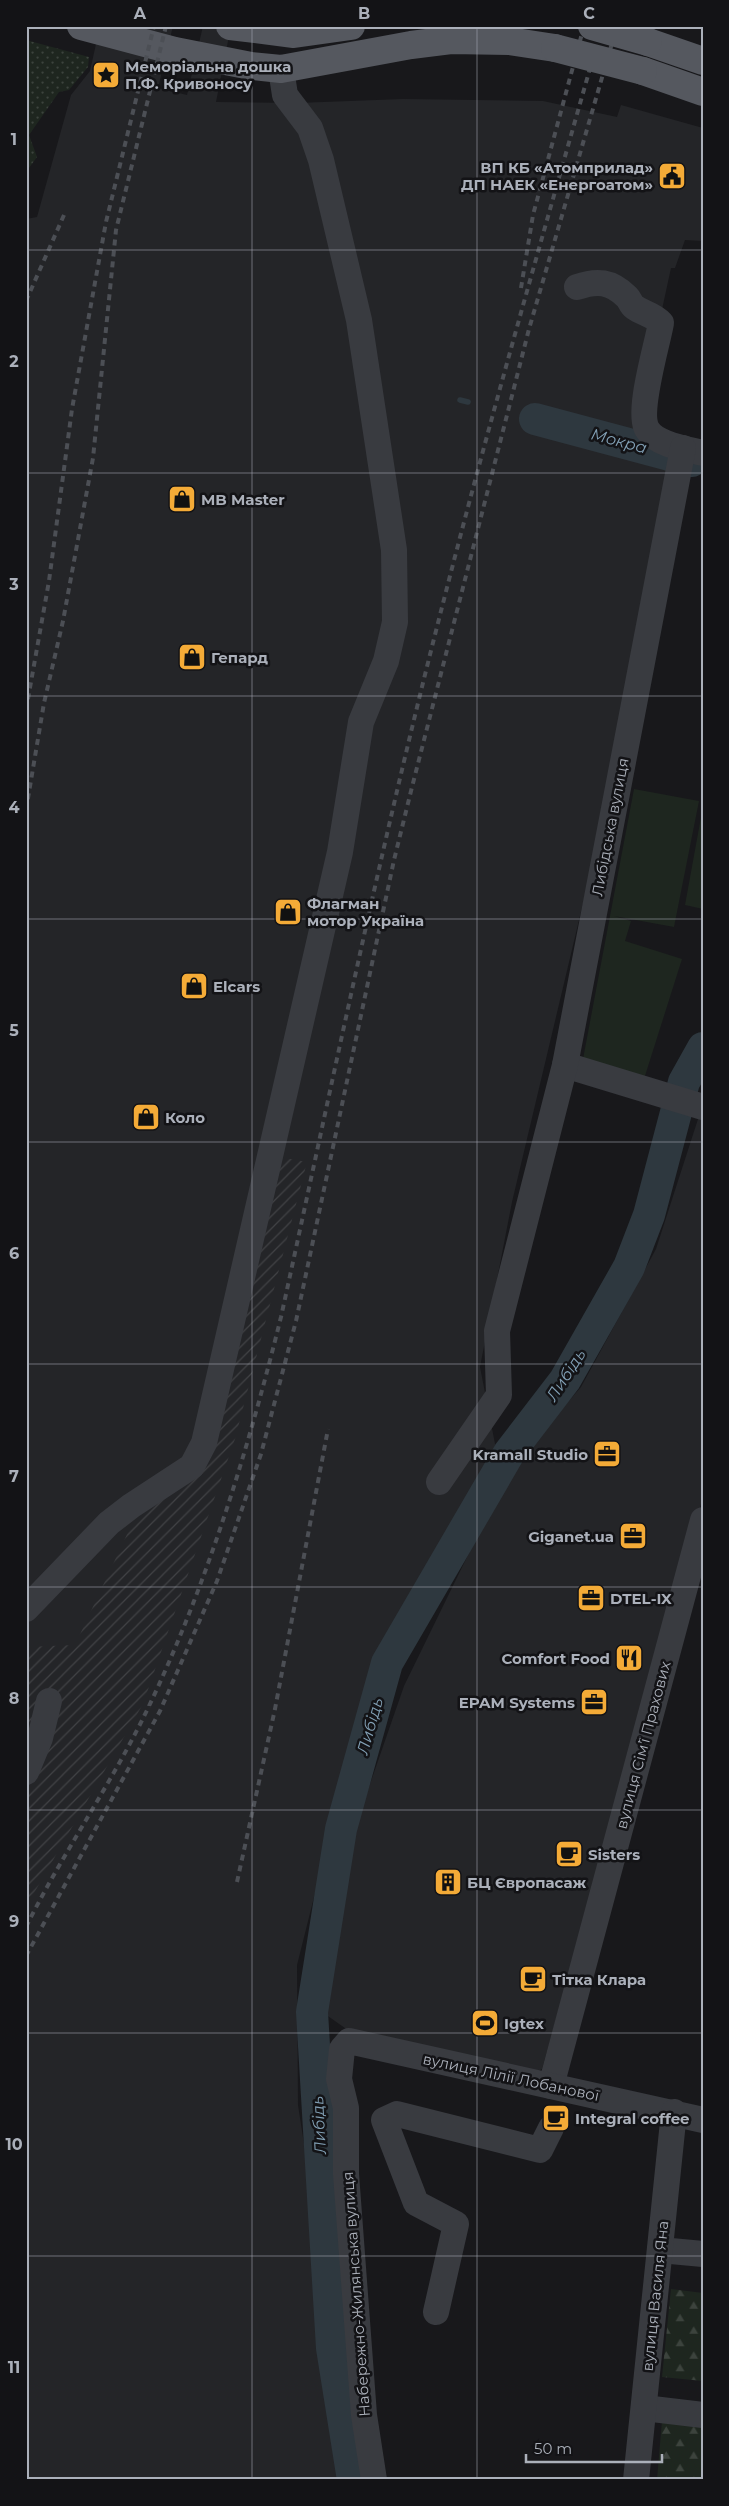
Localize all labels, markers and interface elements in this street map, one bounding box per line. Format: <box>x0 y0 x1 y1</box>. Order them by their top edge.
text: A <box>133 4 147 23</box>
text: B <box>358 4 370 23</box>
text: C <box>583 4 595 23</box>
place label: Меморіальна дошка П.Ф. Кривоносу <box>125 57 291 93</box>
place icon: Меморіальна дошка П.Ф. Кривоносу <box>91 60 121 90</box>
text: 1 <box>11 130 17 149</box>
place label: ВП КБ «Атомприлад» ДП НАЕК «Енергоатом» <box>461 158 653 194</box>
public building icon: ВП КБ «Атомприлад» ДП НАЕК «Енергоатом» <box>657 161 687 191</box>
text: 2 <box>9 352 19 371</box>
water label: Мокра <box>589 424 649 458</box>
shop icon: MB Master <box>167 484 197 514</box>
place label: MB Master <box>201 490 285 509</box>
text: 3 <box>8 575 19 594</box>
shop icon: Гепард <box>177 642 207 672</box>
place label: Гепард <box>211 648 268 667</box>
street label: Либідська вулиця <box>587 756 633 898</box>
text: 4 <box>8 798 20 817</box>
place label: Флагман мотор Україна <box>307 894 424 930</box>
shop icon: Флагман мотор Україна <box>273 897 303 927</box>
shop icon: Elcars <box>179 971 209 1001</box>
place label: Elcars <box>213 977 260 996</box>
text: 5 <box>9 1021 19 1040</box>
shop icon: Коло <box>131 1102 161 1132</box>
place label: Коло <box>165 1108 205 1127</box>
text: 6 <box>9 1244 19 1263</box>
water label: Либідь <box>542 1346 590 1405</box>
office icon: Kramall Studio <box>592 1439 622 1469</box>
place label: Kramall Studio <box>473 1445 588 1464</box>
text: 7 <box>9 1467 19 1486</box>
office icon: Giganet.ua <box>618 1521 648 1551</box>
place label: Giganet.ua <box>528 1527 614 1546</box>
office icon: DTEL-IX <box>576 1583 606 1613</box>
place label: DTEL-IX <box>610 1589 672 1608</box>
restaurant icon: Comfort Food <box>614 1643 644 1673</box>
place label: Comfort Food <box>501 1649 610 1668</box>
street label: вулиця Сімʼї Прахових <box>611 1659 675 1831</box>
office icon: EPAM Systems <box>579 1687 609 1717</box>
text: 8 <box>9 1689 19 1708</box>
place label: EPAM Systems <box>459 1693 575 1712</box>
water label: Либідь <box>353 1696 387 1757</box>
cafe icon: Sisters <box>554 1839 584 1869</box>
place label: Sisters <box>588 1845 640 1864</box>
building icon: БЦ Європасаж <box>433 1867 463 1897</box>
place label: БЦ Європасаж <box>467 1873 586 1892</box>
text: 9 <box>9 1912 19 1931</box>
cafe icon: Тітка Клара <box>518 1964 548 1994</box>
place label: Тітка Клара <box>552 1970 646 1989</box>
sports icon: Igtex <box>470 2008 500 2038</box>
place label: Igtex <box>504 2014 544 2033</box>
street label: вулиця Лілії Лобанової <box>421 2049 601 2105</box>
water label: Либідь <box>308 2096 330 2155</box>
cafe icon: Integral coffee <box>541 2103 571 2133</box>
place label: Integral coffee <box>575 2109 690 2128</box>
text: 10 <box>5 2135 23 2154</box>
street label: Набережно-Жилянська вулиця <box>338 2171 374 2417</box>
street label: вулиця Василя Яна <box>638 2220 672 2372</box>
text: 11 <box>8 2358 20 2377</box>
scale bar <box>526 2431 663 2463</box>
text: 50 m <box>534 2439 572 2458</box>

